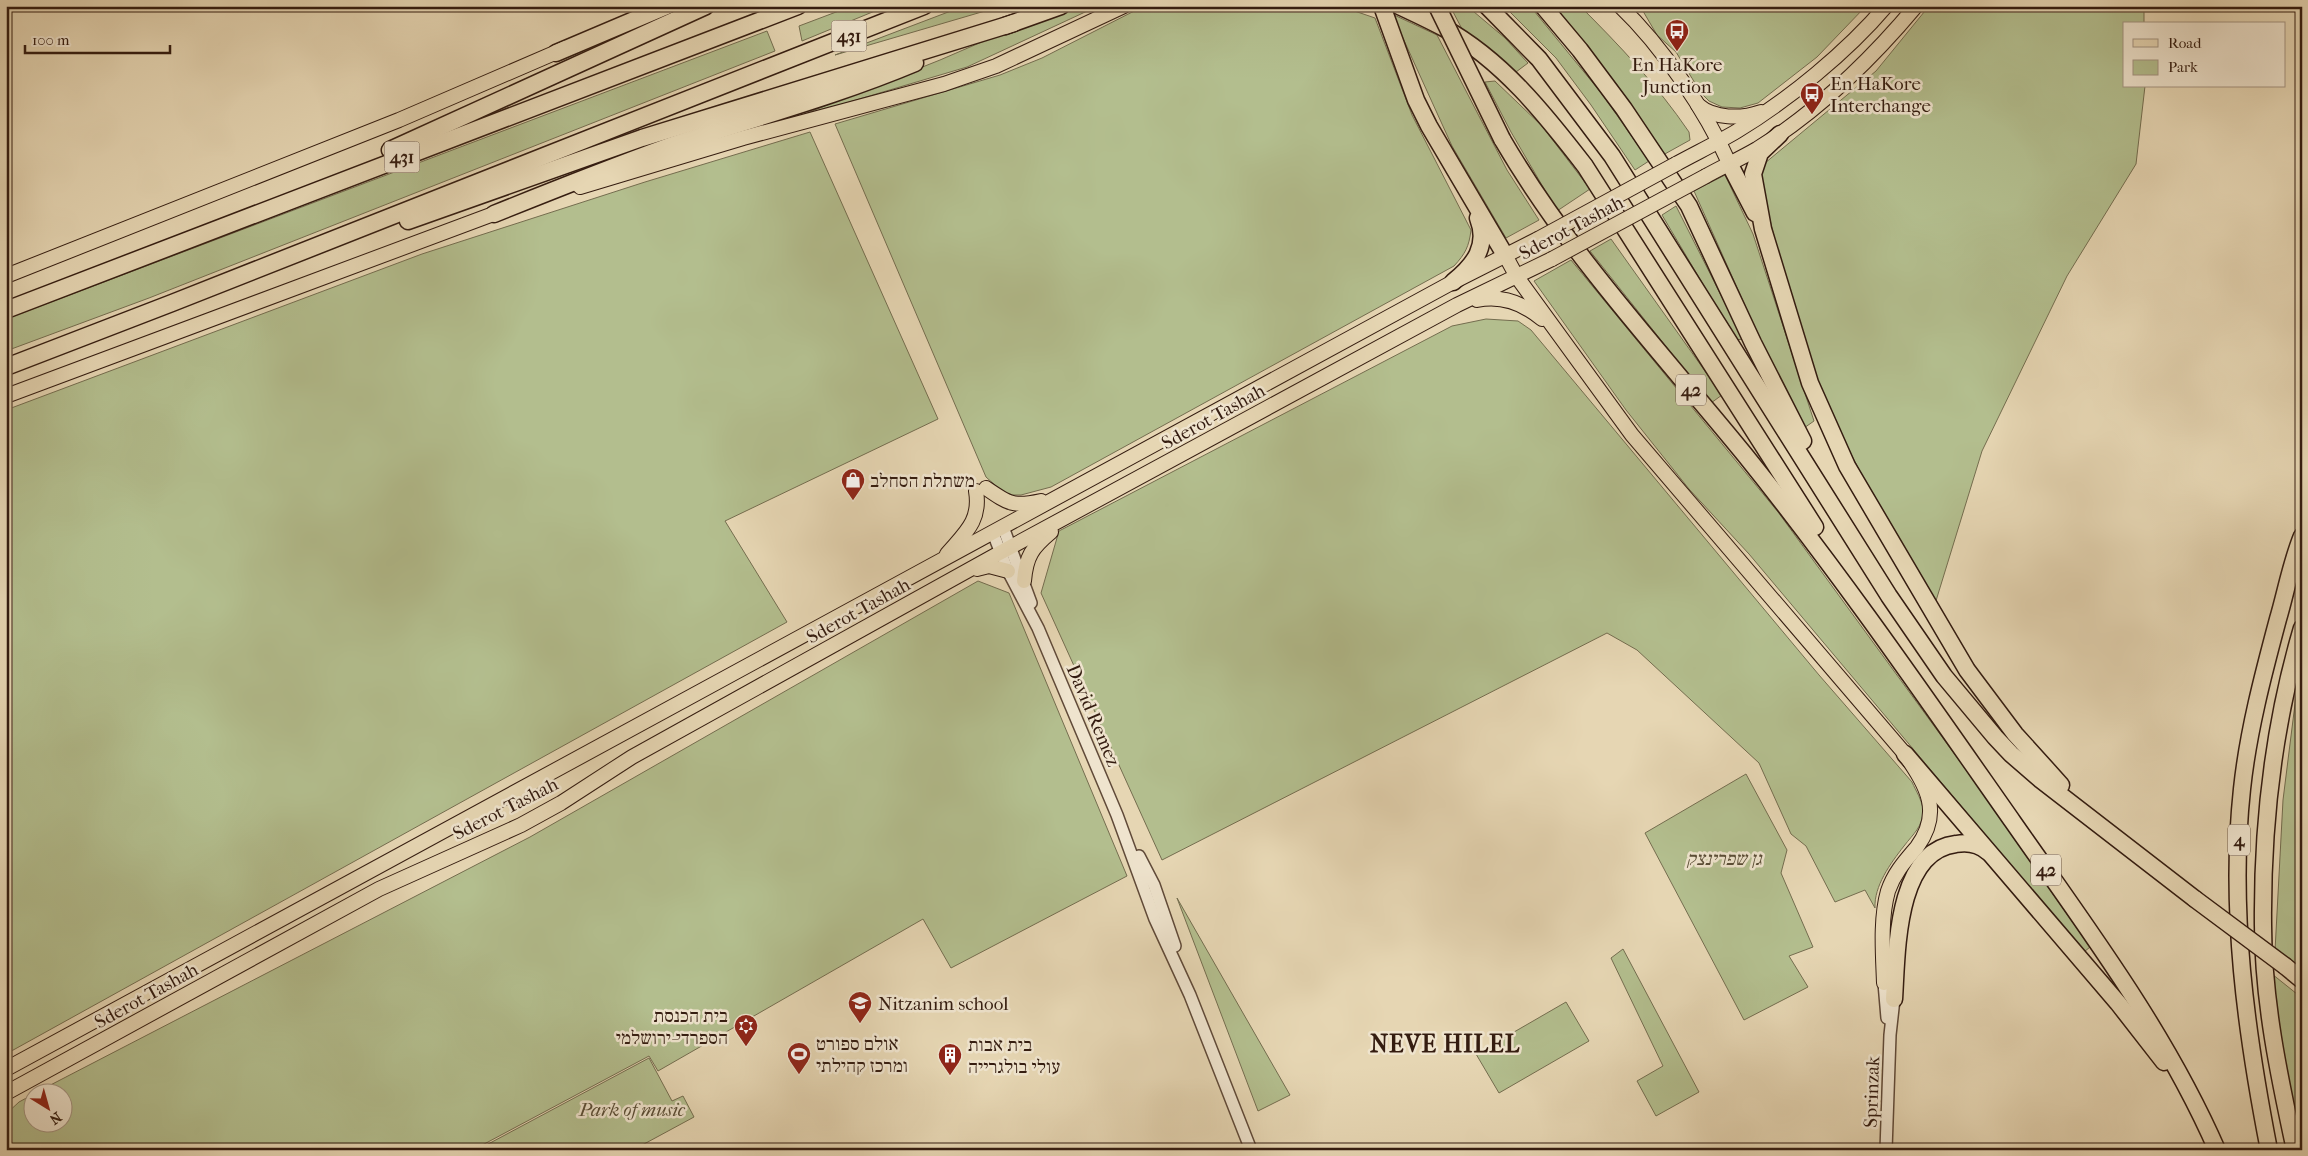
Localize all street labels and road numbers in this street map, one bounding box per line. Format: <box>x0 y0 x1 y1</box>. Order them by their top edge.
road number: 431 <box>832 20 866 52</box>
road number: 431 <box>384 142 420 172</box>
street label: Sderot Tashah <box>1516 191 1628 265</box>
road number: 42 <box>1676 374 1706 406</box>
street label: Sderot Tashah <box>1158 379 1269 454</box>
street label: Sderot Tashah <box>803 573 914 648</box>
street label: David Remez <box>1062 661 1124 770</box>
street label: Sderot Tashah <box>449 773 562 845</box>
road number: 4 <box>2228 824 2250 856</box>
road number: 42 <box>2031 854 2061 886</box>
street label: Sderot Tashah <box>91 958 202 1033</box>
street label: Sprinzak <box>1860 1056 1884 1128</box>

